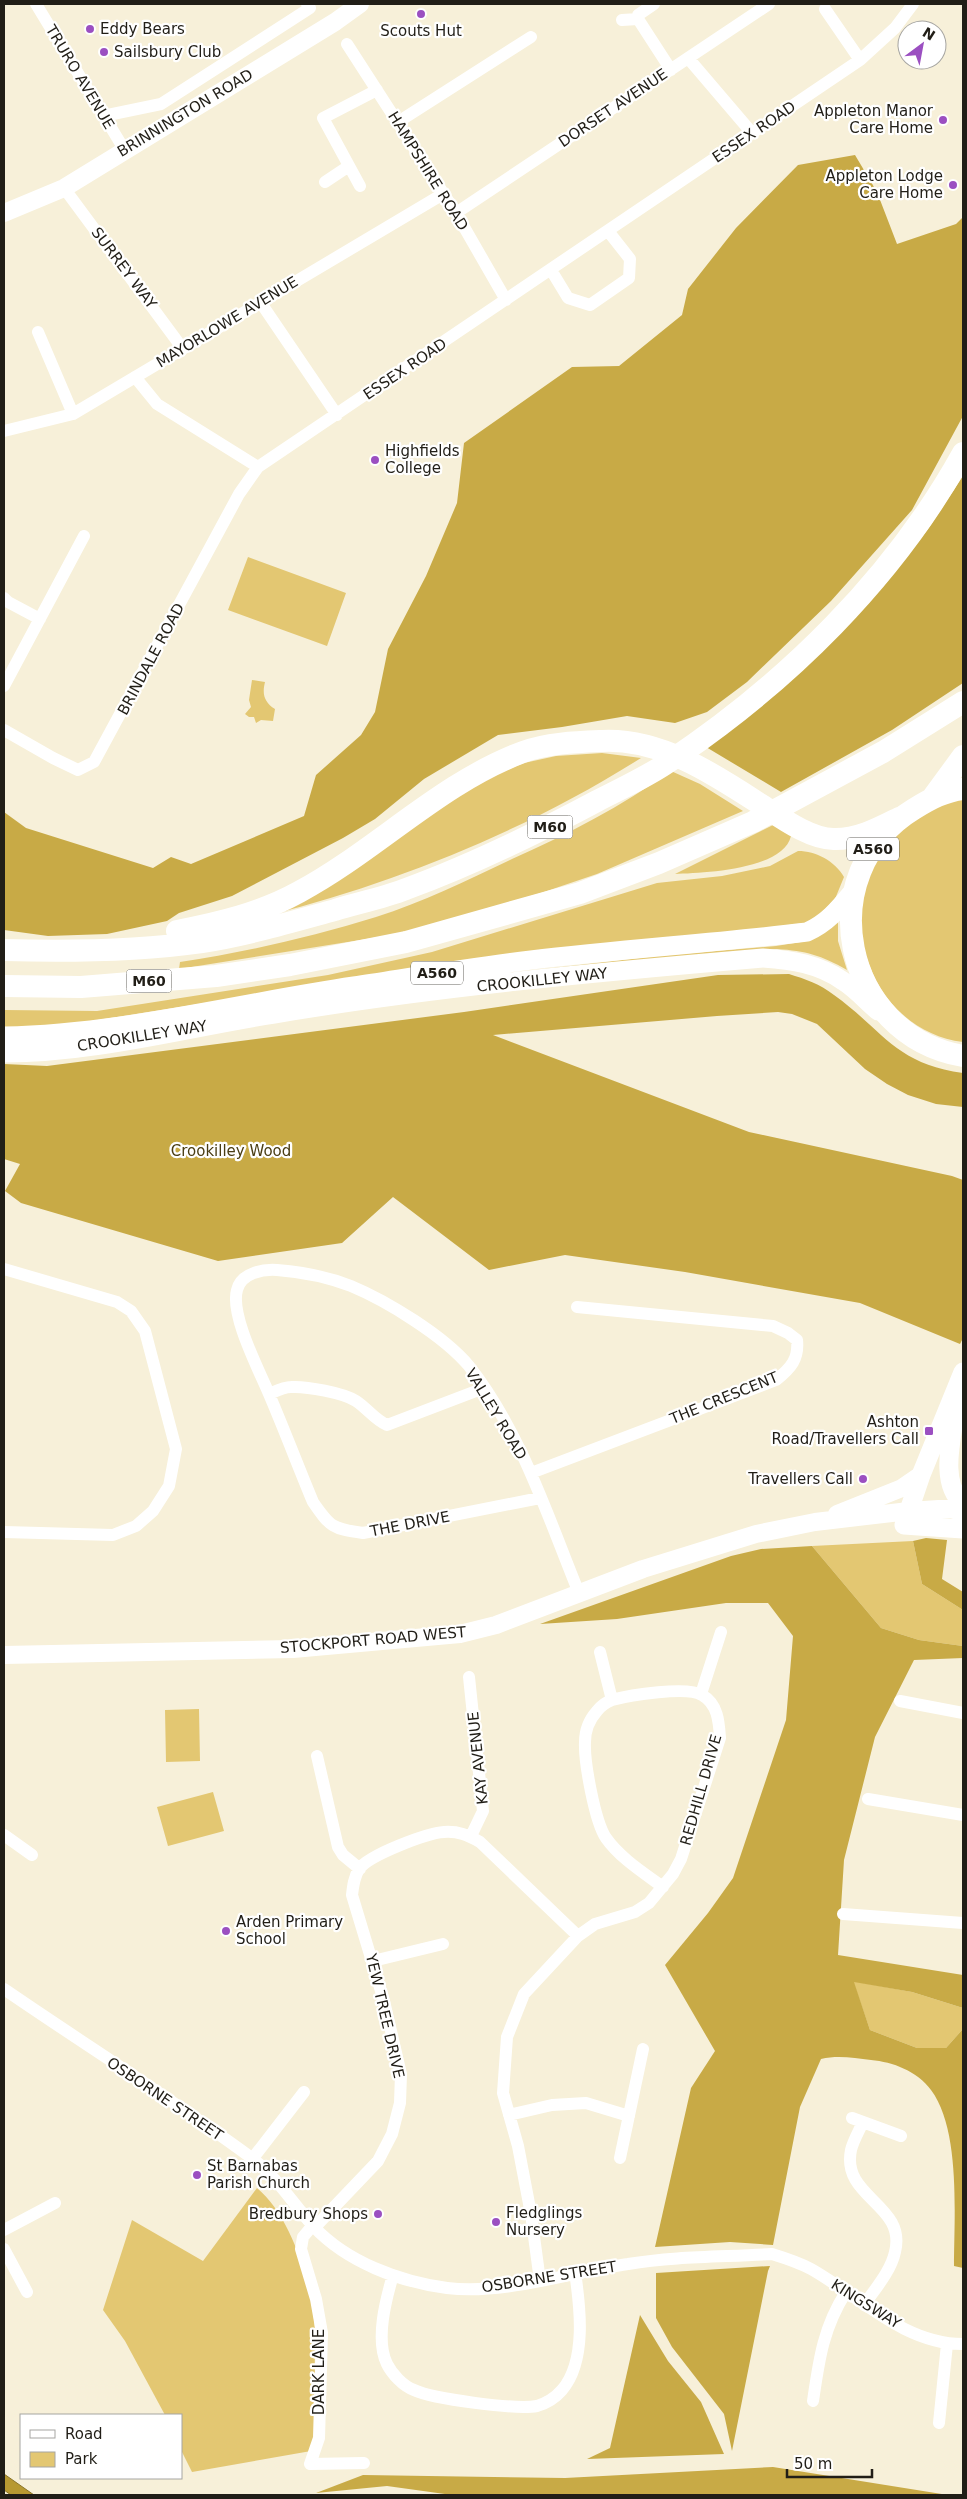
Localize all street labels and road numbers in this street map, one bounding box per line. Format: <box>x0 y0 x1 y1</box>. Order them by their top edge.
street label: TRURO AVENUE <box>41 21 118 132</box>
street label: BRINNINGTON ROAD <box>114 65 256 161</box>
street label: DORSET AVENUE <box>555 65 671 151</box>
street label: ESSEX ROAD <box>709 97 799 167</box>
street label: HAMPSHIRE ROAD <box>384 108 472 234</box>
street label: SURREY WAY <box>88 224 161 313</box>
street label: MAYORLOWE AVENUE <box>153 273 301 371</box>
street label: ESSEX ROAD <box>360 334 450 404</box>
street label: BRINDALE ROAD <box>114 600 188 718</box>
road number: M60 <box>528 816 572 839</box>
road number: A560 <box>847 838 899 861</box>
road number: A560 <box>411 961 463 984</box>
street label: CROOKILLEY WAY <box>476 964 609 996</box>
road number: M60 <box>126 969 172 992</box>
street label: CROOKILLEY WAY <box>76 1017 209 1055</box>
street label: VALLEY ROAD <box>462 1365 530 1463</box>
street label: THE CRESCENT <box>666 1368 781 1428</box>
street label: THE DRIVE <box>368 1507 451 1541</box>
street label: STOCKPORT ROAD WEST <box>279 1623 467 1657</box>
street label: KAY AVENUE <box>464 1711 492 1805</box>
street label: REDHILL DRIVE <box>677 1732 725 1848</box>
street label: YEW TREE DRIVE <box>362 1951 408 2080</box>
street label: OSBORNE STREET <box>103 2053 227 2145</box>
street label: OSBORNE STREET <box>480 2257 619 2297</box>
street label: KINGSWAY <box>828 2275 905 2333</box>
street label: DARK LANE <box>310 2329 328 2415</box>

